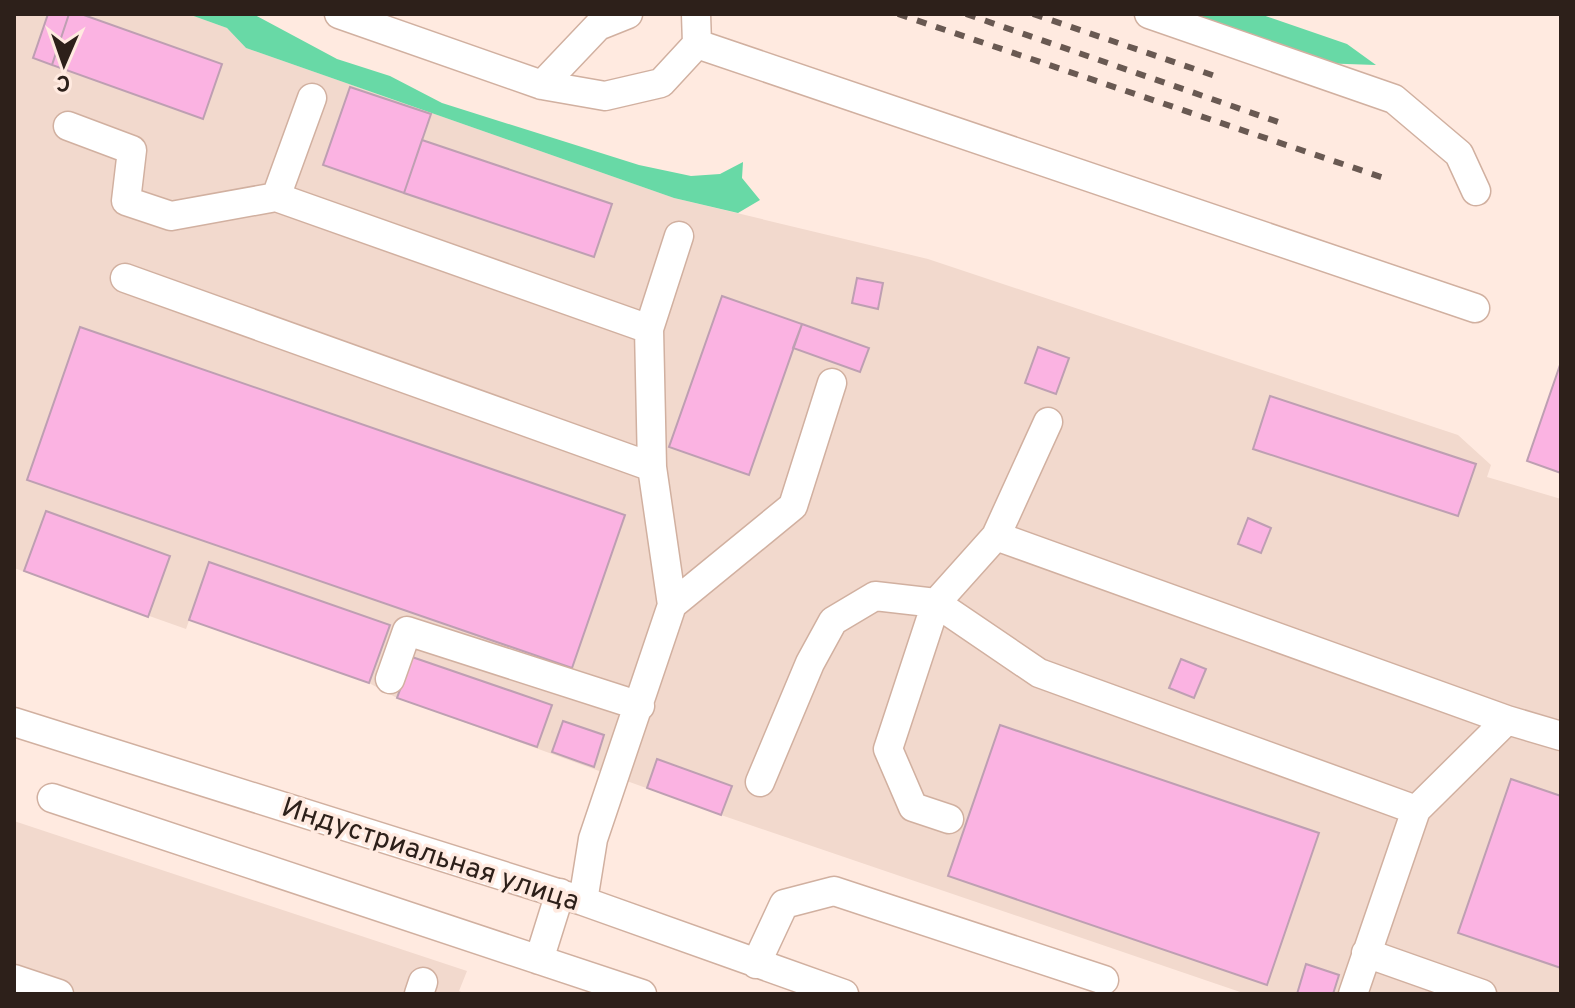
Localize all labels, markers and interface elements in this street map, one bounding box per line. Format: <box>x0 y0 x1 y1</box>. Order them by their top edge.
north arrow <box>24 24 104 104</box>
text: С <box>56 68 71 95</box>
street label: Индустриальная улица <box>277 791 583 921</box>

